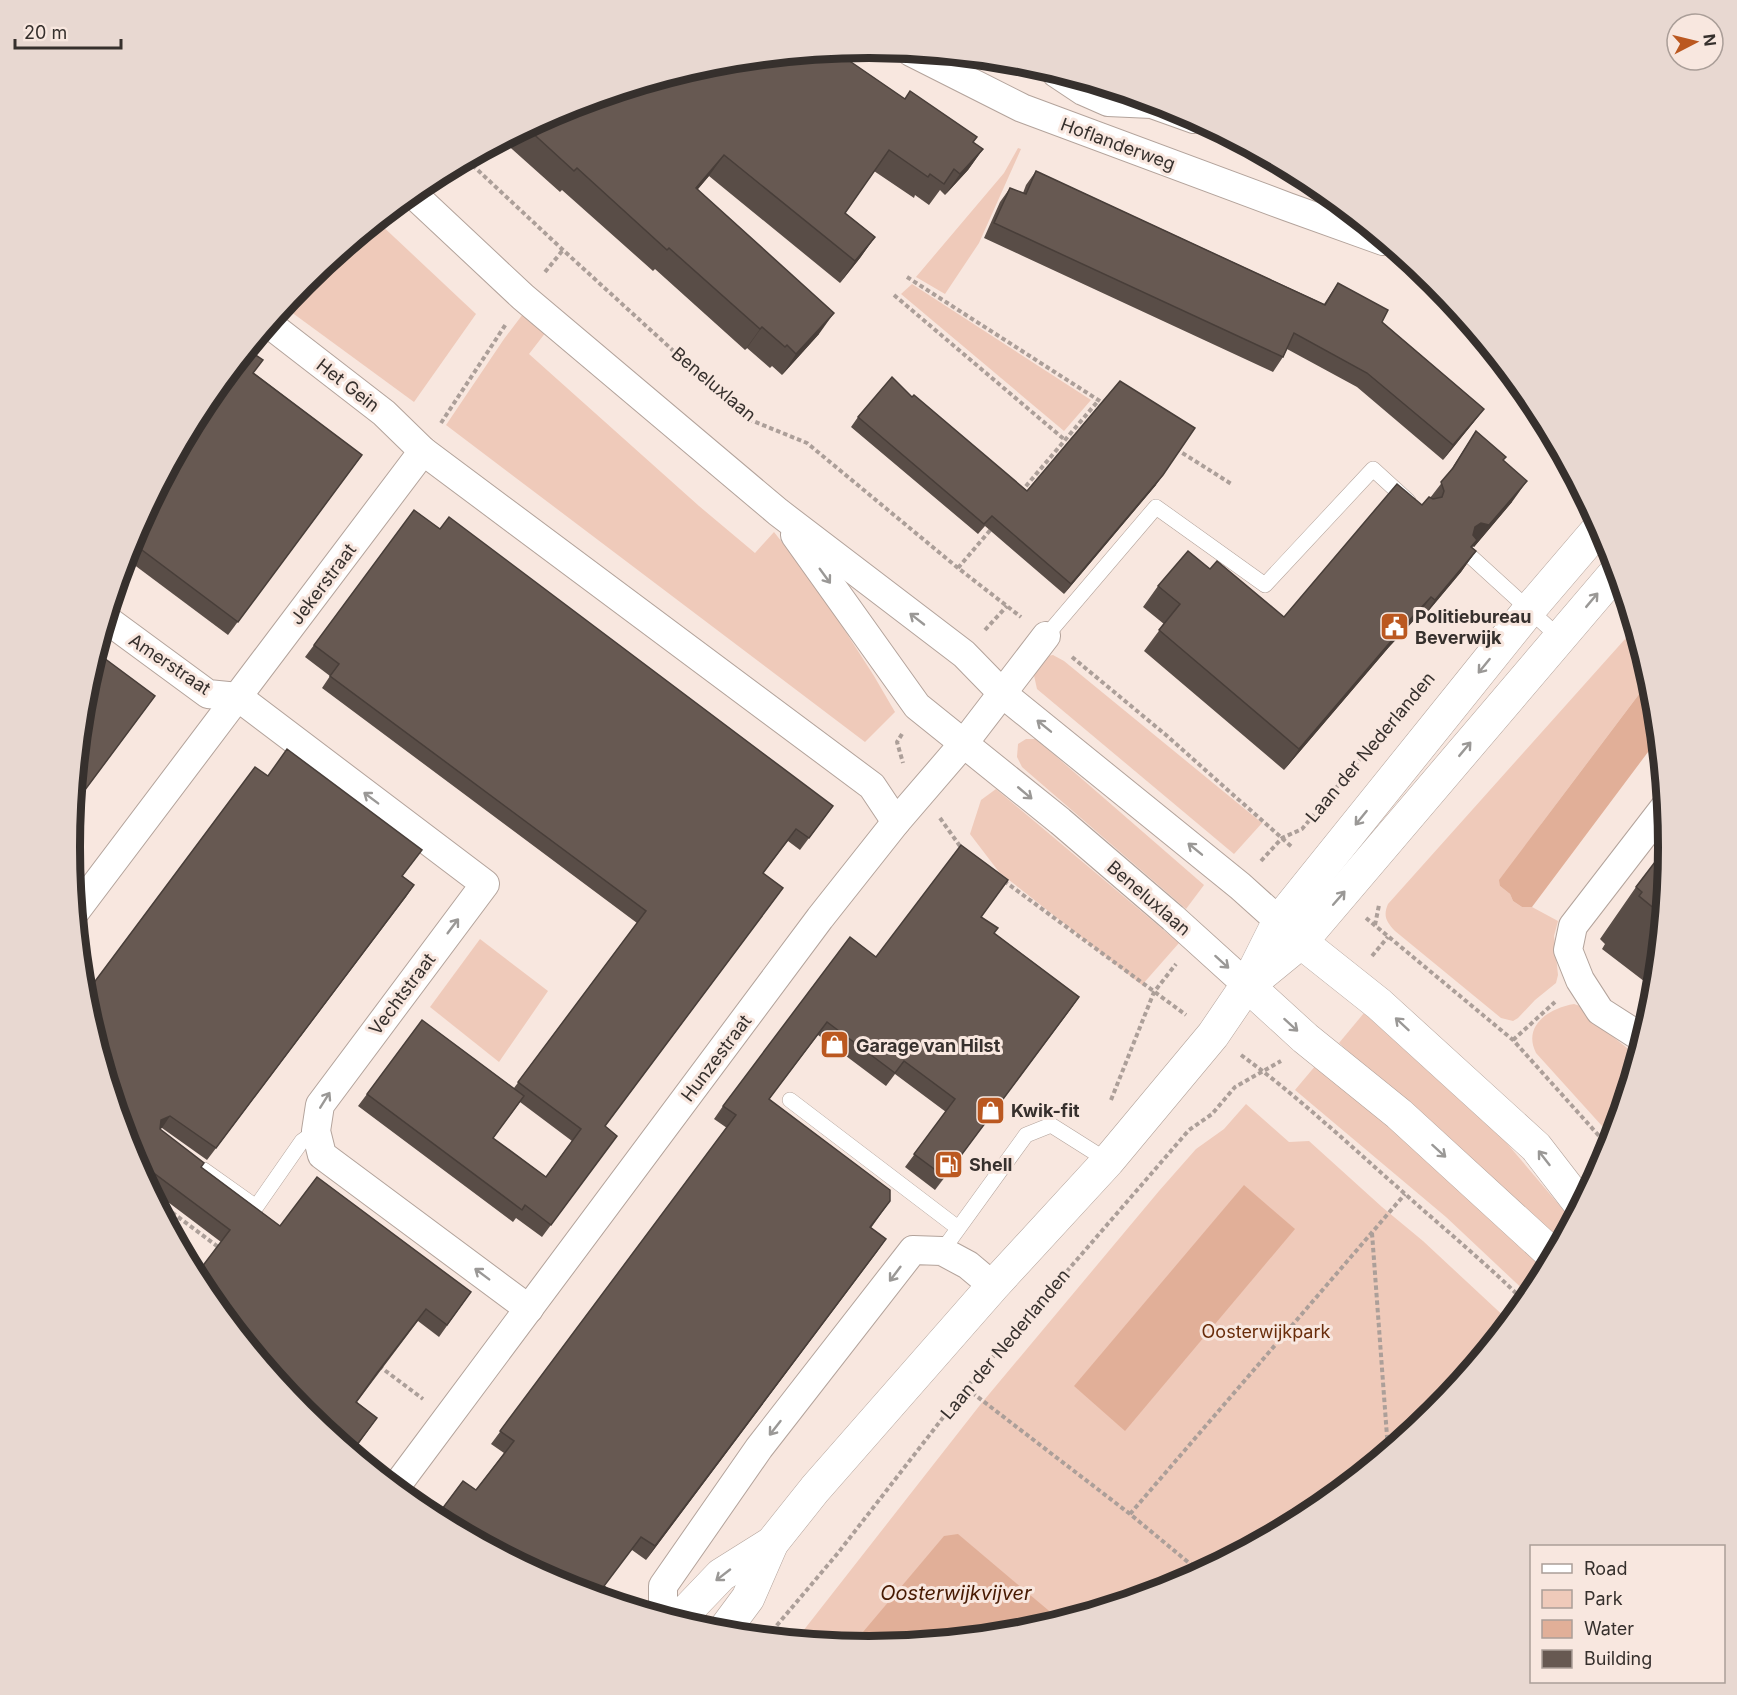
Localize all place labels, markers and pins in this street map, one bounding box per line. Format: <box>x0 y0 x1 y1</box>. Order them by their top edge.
place label: Politiebureau Beverwijk <box>1415 606 1532 648</box>
public building icon: Politiebureau Beverwijk <box>1378 610 1410 642</box>
shop icon: Garage van Hilst <box>819 1029 851 1061</box>
place label: Garage van Hilst <box>856 1035 1001 1056</box>
shop icon: Kwik-fit <box>974 1094 1006 1126</box>
place label: Kwik-fit <box>1011 1100 1080 1121</box>
fuel station icon: Shell <box>932 1148 964 1180</box>
place label: Shell <box>969 1154 1012 1175</box>

